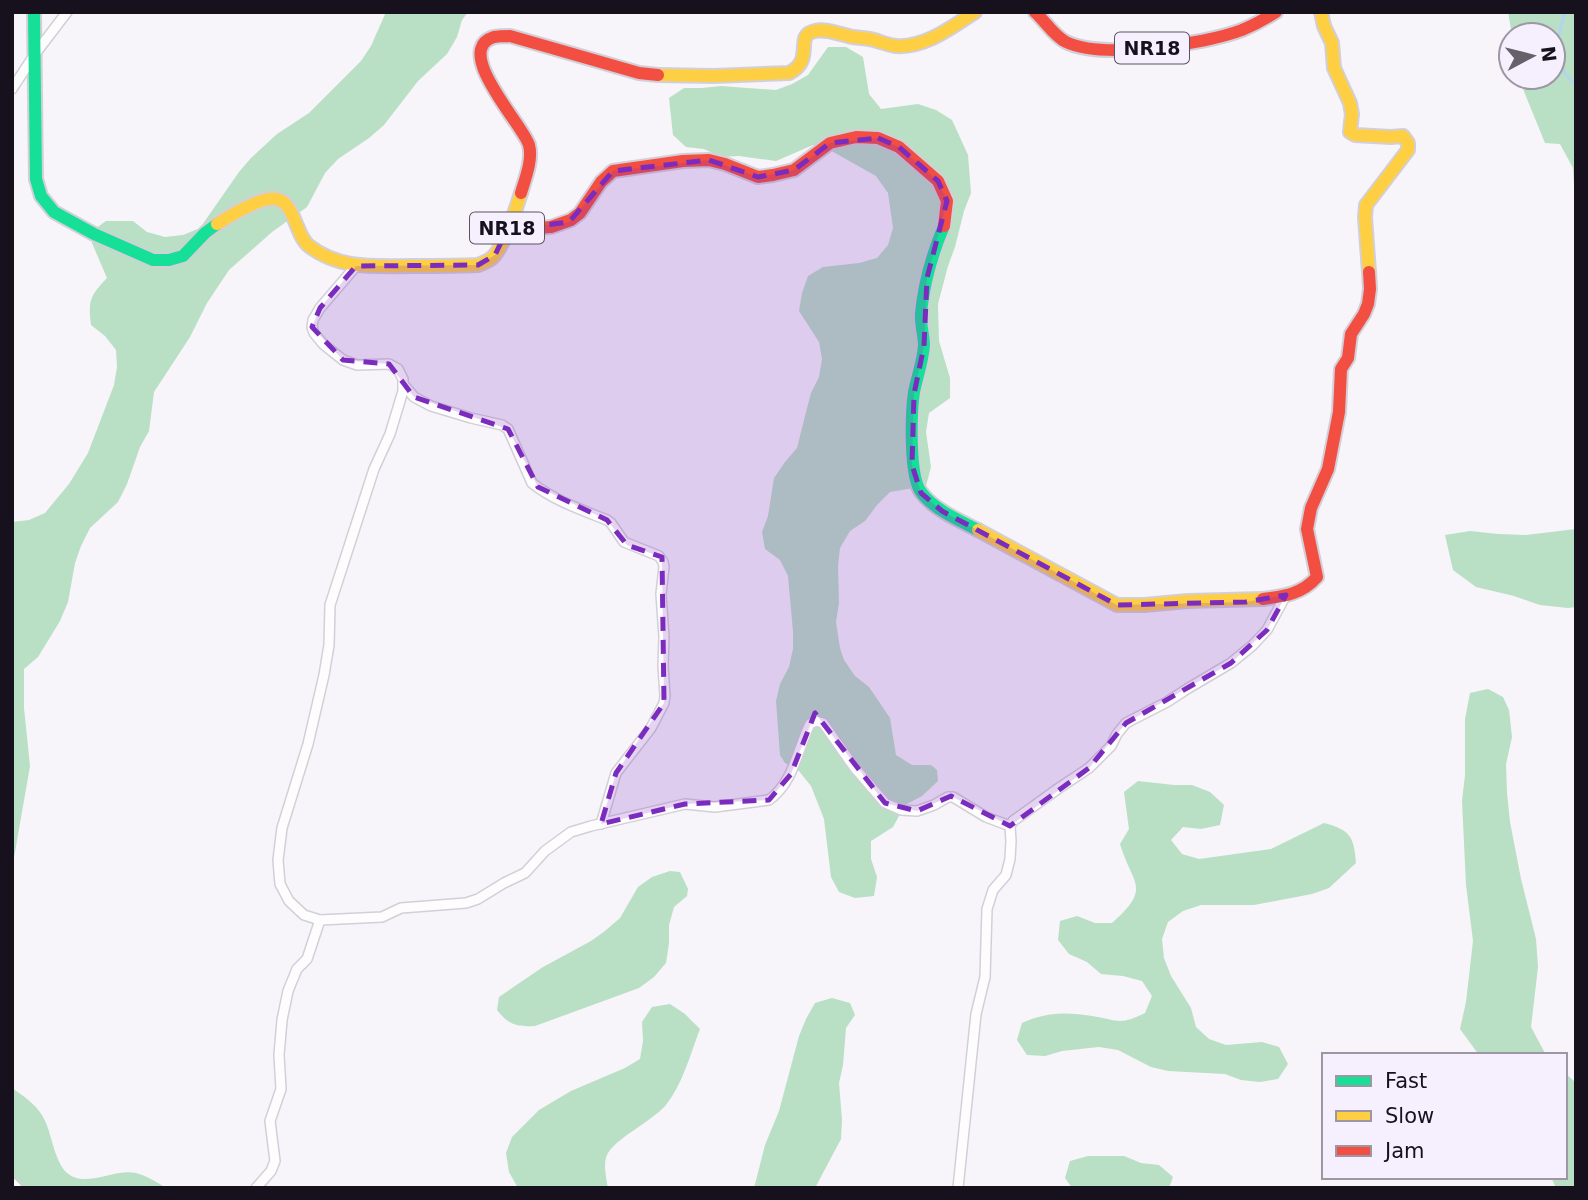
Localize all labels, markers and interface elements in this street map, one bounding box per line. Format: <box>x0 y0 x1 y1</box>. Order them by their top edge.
north arrow <box>1497 21 1567 91</box>
road number: NR18 <box>1115 32 1189 64</box>
text: N <box>1537 45 1561 63</box>
road number: NR18 <box>470 212 544 244</box>
legend <box>1322 1053 1567 1179</box>
text: Fast <box>1385 1069 1427 1093</box>
text: Slow <box>1385 1104 1434 1128</box>
text: Jam <box>1383 1139 1425 1163</box>

